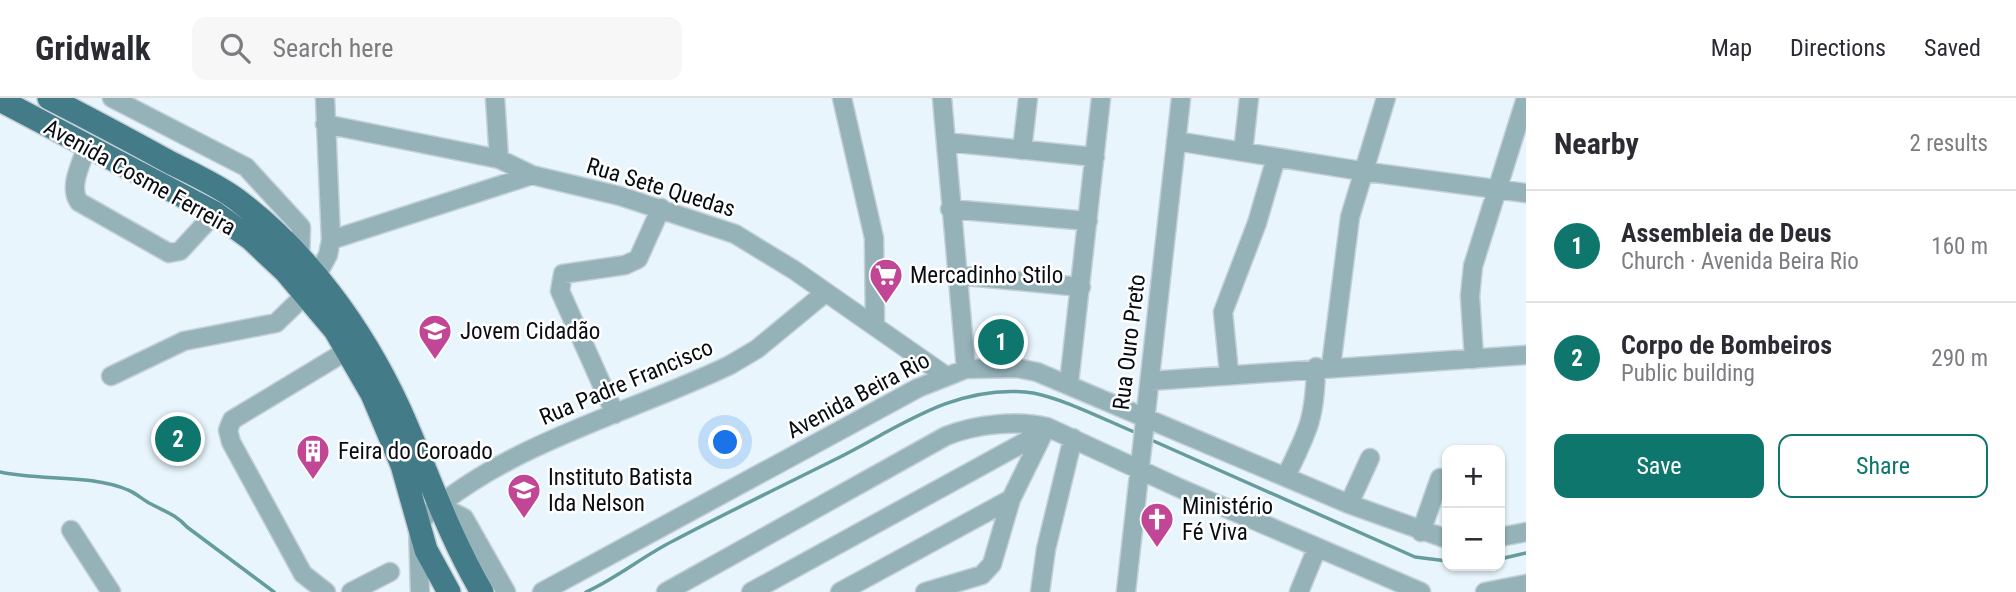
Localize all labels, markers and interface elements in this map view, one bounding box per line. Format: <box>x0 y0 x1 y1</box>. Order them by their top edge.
search box <box>192 17 682 80</box>
text: Gridwalk <box>35 29 150 68</box>
icon: search <box>216 29 254 67</box>
text: Search here <box>272 33 393 63</box>
text: Map <box>1711 34 1752 62</box>
text: Directions <box>1790 34 1886 62</box>
text: Saved <box>1924 34 1981 62</box>
street label: Avenida Cosme Ferreira <box>39 114 240 241</box>
text: Nearby <box>1554 126 1639 161</box>
text: 2 results <box>1910 130 1988 157</box>
street label: Rua Sete Quedas <box>583 152 738 223</box>
text: Assembleia de Deus <box>1621 218 1832 248</box>
text: 1 <box>1571 233 1583 260</box>
text: 160 m <box>1931 233 1988 260</box>
text: Church · Avenida Beira Rio <box>1621 248 1859 275</box>
supermarket icon: Mercadinho Stilo <box>867 256 905 305</box>
place label: Mercadinho Stilo <box>910 262 1063 289</box>
street label: Rua Ouro Preto <box>1108 273 1151 412</box>
school or university icon: Jovem Cidadão <box>416 312 454 361</box>
pin: 1 <box>978 316 1024 368</box>
place label: Jovem Cidadão <box>460 318 600 345</box>
text: Corpo de Bombeiros <box>1621 330 1832 360</box>
street label: Rua Padre Francisco <box>536 334 717 431</box>
text: 2 <box>1571 345 1583 372</box>
text: 290 m <box>1931 345 1988 372</box>
street label: Avenida Beira Rio <box>782 346 934 444</box>
text: Public building <box>1621 360 1755 387</box>
pin: 2 <box>155 413 201 465</box>
your location <box>708 425 742 459</box>
building icon: Feira do Coroado <box>294 432 332 481</box>
button: Save <box>1554 434 1764 498</box>
button: Share <box>1778 434 1988 498</box>
place label: Feira do Coroado <box>338 438 493 465</box>
map controls <box>1442 445 1505 571</box>
button: + <box>1442 445 1505 508</box>
place label: Instituto Batista Ida Nelson <box>548 464 693 517</box>
school or university icon: Instituto Batista Ida Nelson <box>505 471 543 520</box>
place label: Ministério Fé Viva <box>1182 493 1273 546</box>
church icon: Ministério Fé Viva <box>1138 500 1176 549</box>
button: − <box>1442 508 1505 571</box>

